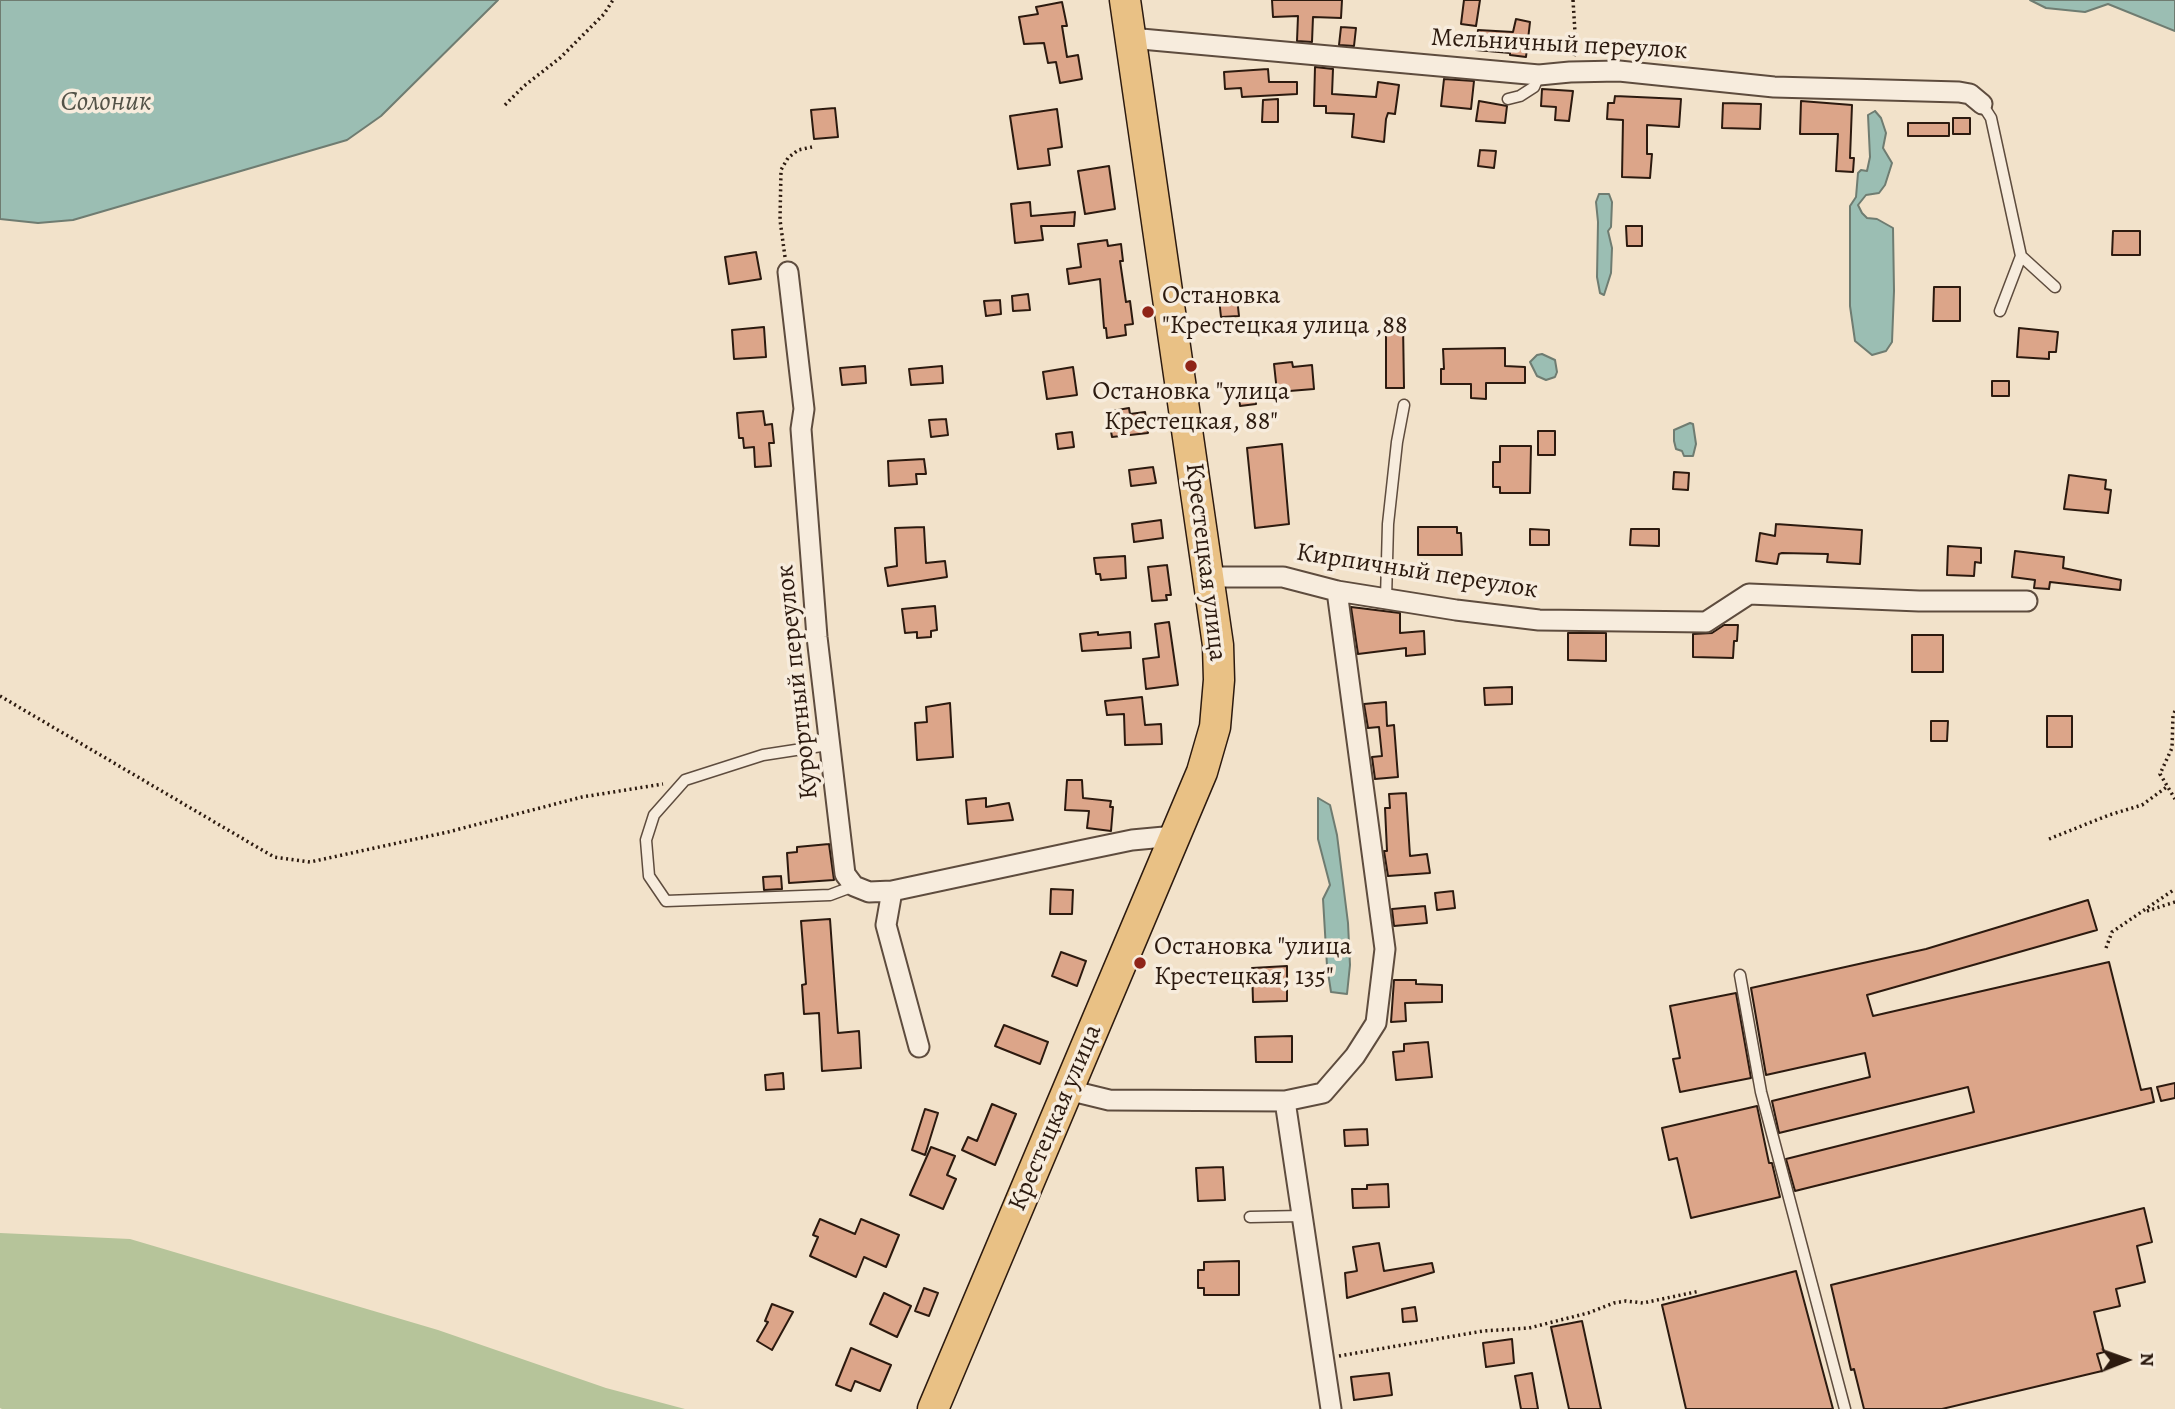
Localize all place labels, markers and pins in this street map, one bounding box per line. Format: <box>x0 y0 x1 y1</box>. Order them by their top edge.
place label: Остановка "Крестецкая улица ,88 <box>1162 281 1408 342</box>
marker: Остановка "Крестецкая улица ,88 <box>1140 304 1156 320</box>
marker: Остановка "улица Крестецкая, 88" <box>1183 358 1199 374</box>
place label: Остановка "улица Крестецкая, 88" <box>1092 377 1290 438</box>
place label: Остановка "улица Крестецкая, 135" <box>1154 932 1352 993</box>
marker: Остановка "улица Крестецкая, 135" <box>1132 955 1148 971</box>

